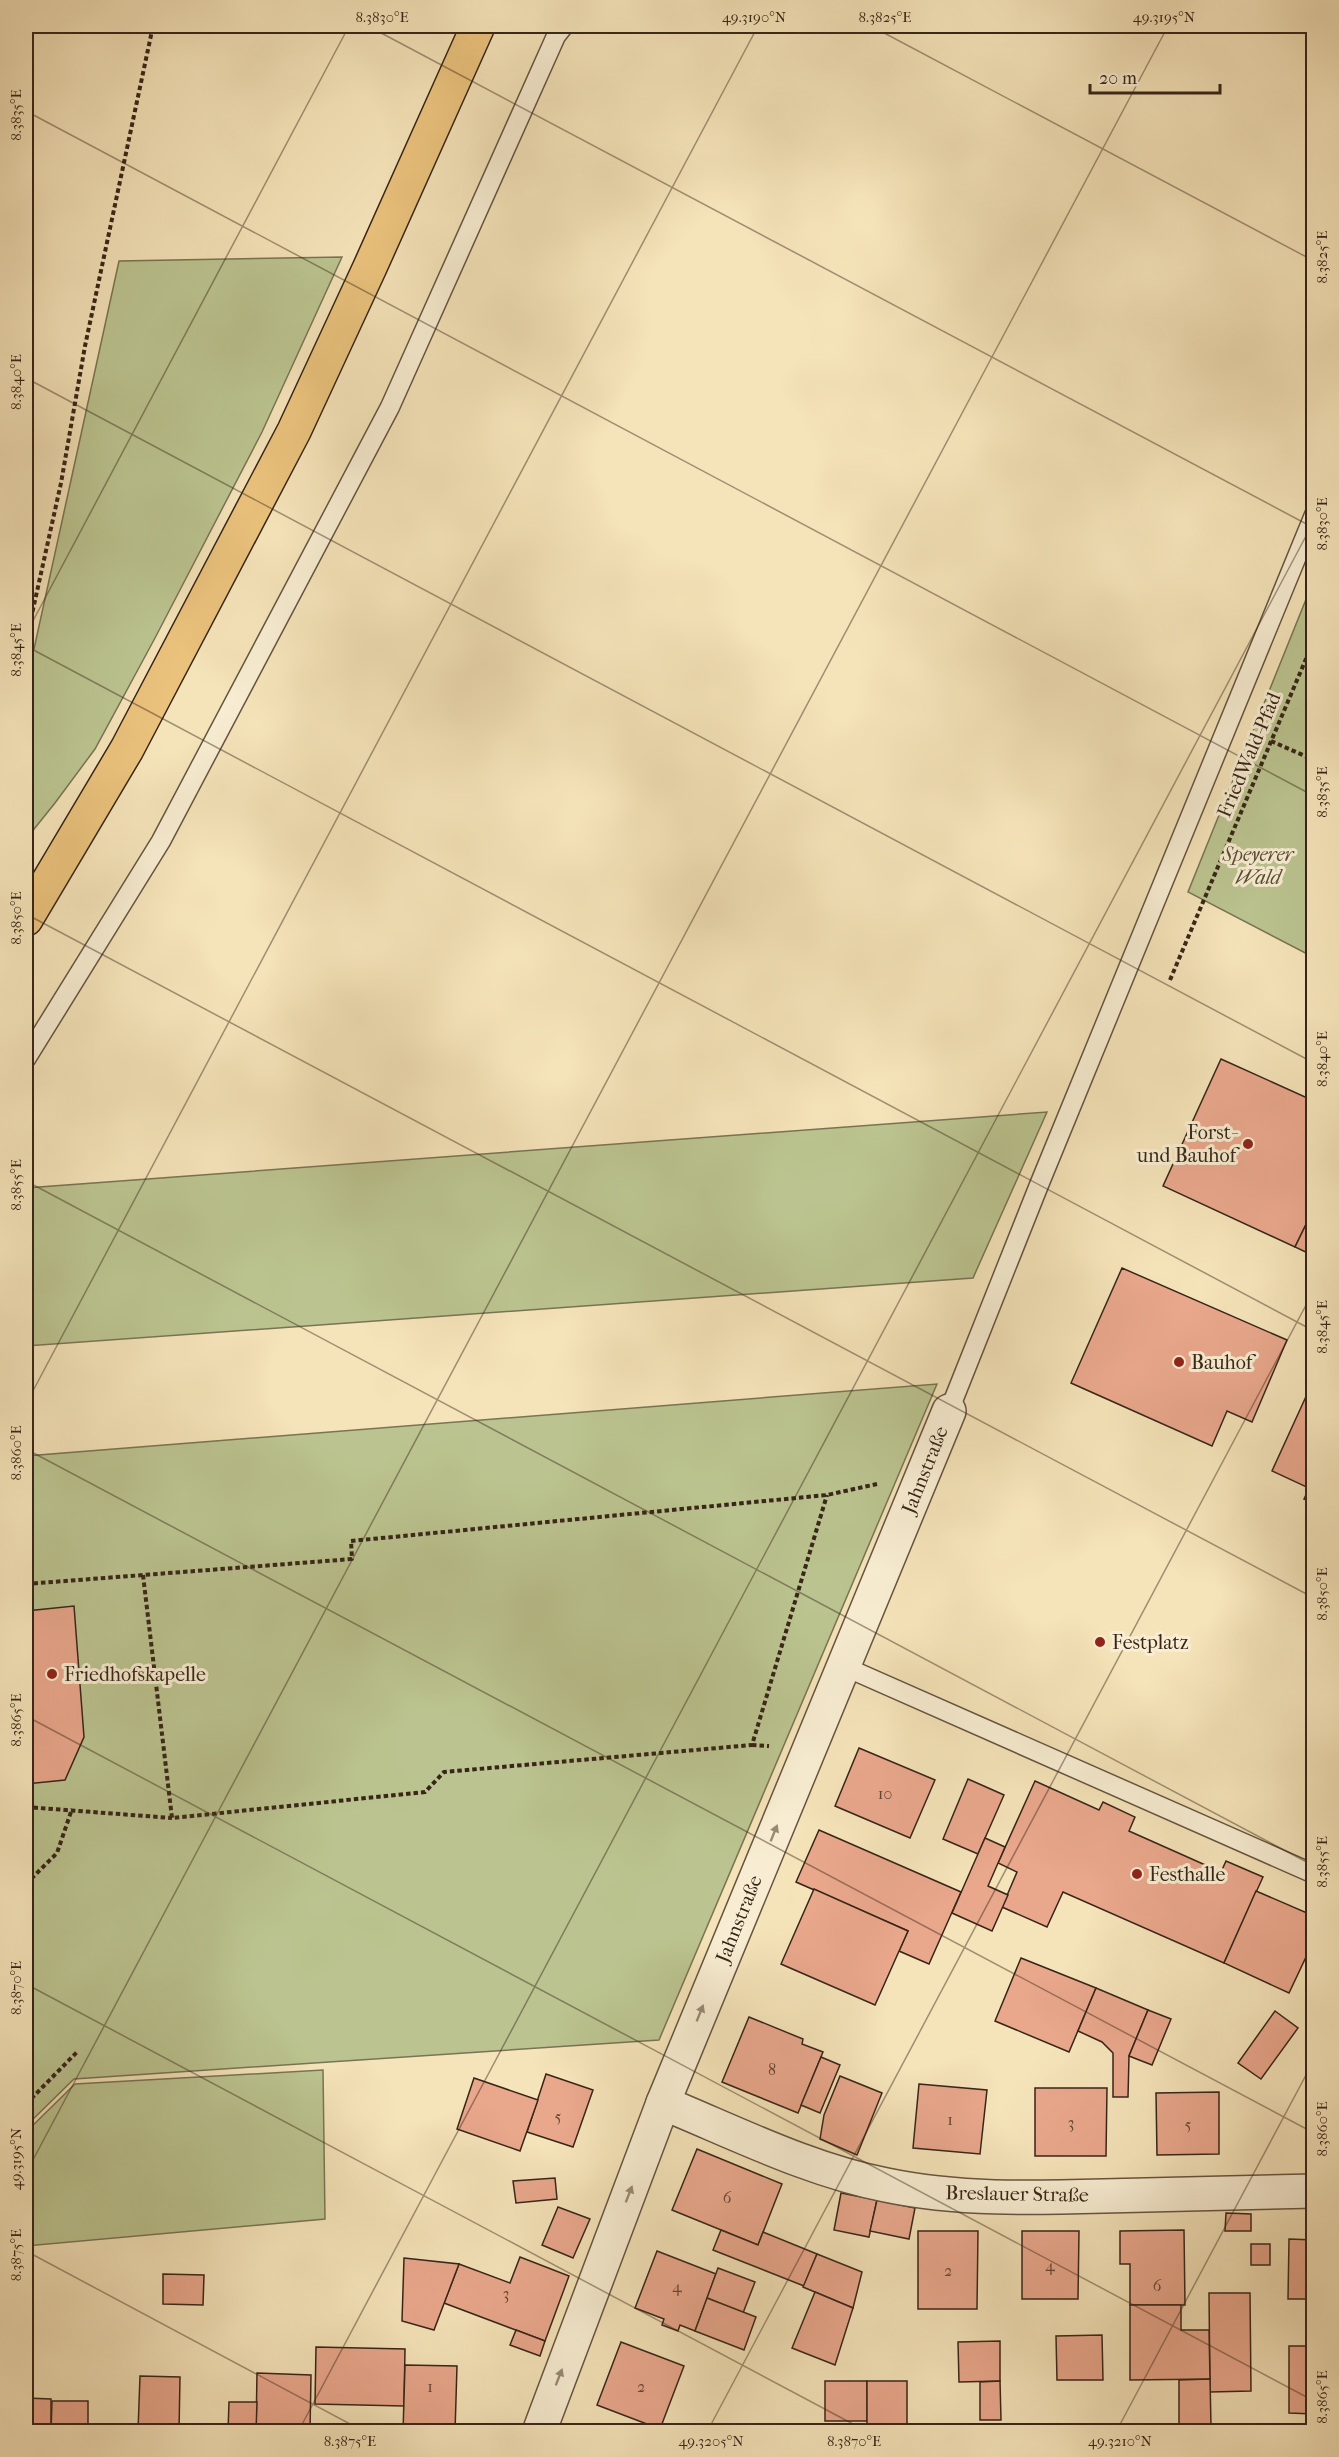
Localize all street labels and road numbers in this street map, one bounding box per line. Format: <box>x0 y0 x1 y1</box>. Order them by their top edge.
street label: FriedWald-Pfad <box>1212 688 1286 821</box>
street label: Jahnstraße <box>896 1423 953 1519</box>
street label: Jahnstraße <box>710 1872 767 1968</box>
street label: Breslauer Straße <box>945 2181 1089 2207</box>

